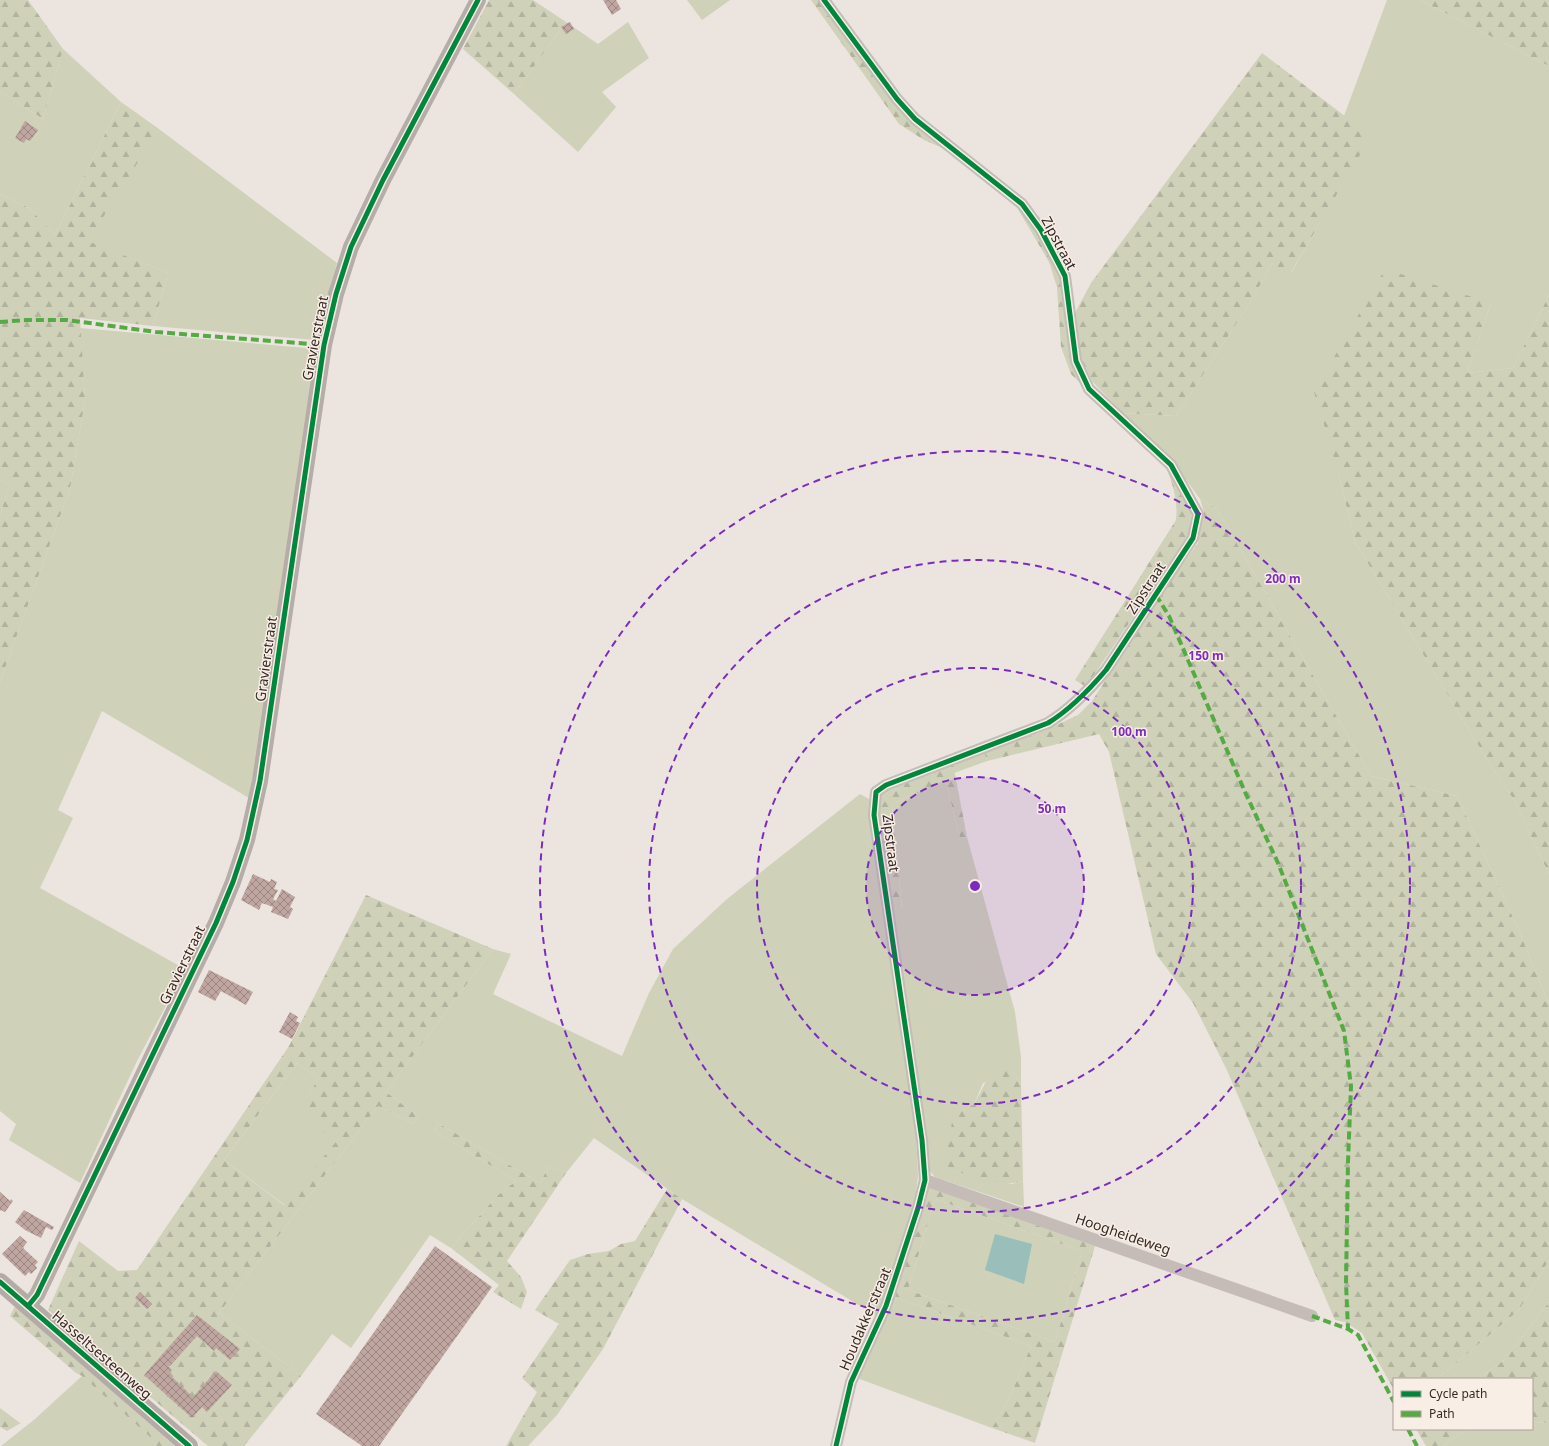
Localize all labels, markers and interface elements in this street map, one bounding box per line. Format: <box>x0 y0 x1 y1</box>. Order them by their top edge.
street label: Zipstraat <box>1037 213 1082 273</box>
street label: Gravierstraat <box>297 294 332 382</box>
street label: Zipstraat <box>1122 558 1169 617</box>
text: 200 m <box>1265 570 1301 587</box>
street label: Gravierstraat <box>250 615 281 703</box>
text: 150 m <box>1188 647 1224 664</box>
text: 100 m <box>1111 723 1147 740</box>
text: 50 m <box>1038 800 1066 817</box>
street label: Zipstraat <box>879 813 904 873</box>
centre of rings <box>968 879 982 893</box>
street label: Gravierstraat <box>154 922 209 1008</box>
street label: Hoogheideweg <box>1073 1208 1173 1259</box>
street label: Houdakkerstraat <box>834 1264 895 1373</box>
street label: Hasseltsesteenweg <box>48 1306 156 1403</box>
legend <box>1393 1378 1533 1430</box>
text: Cycle path <box>1429 1385 1487 1402</box>
text: Path <box>1429 1405 1455 1422</box>

